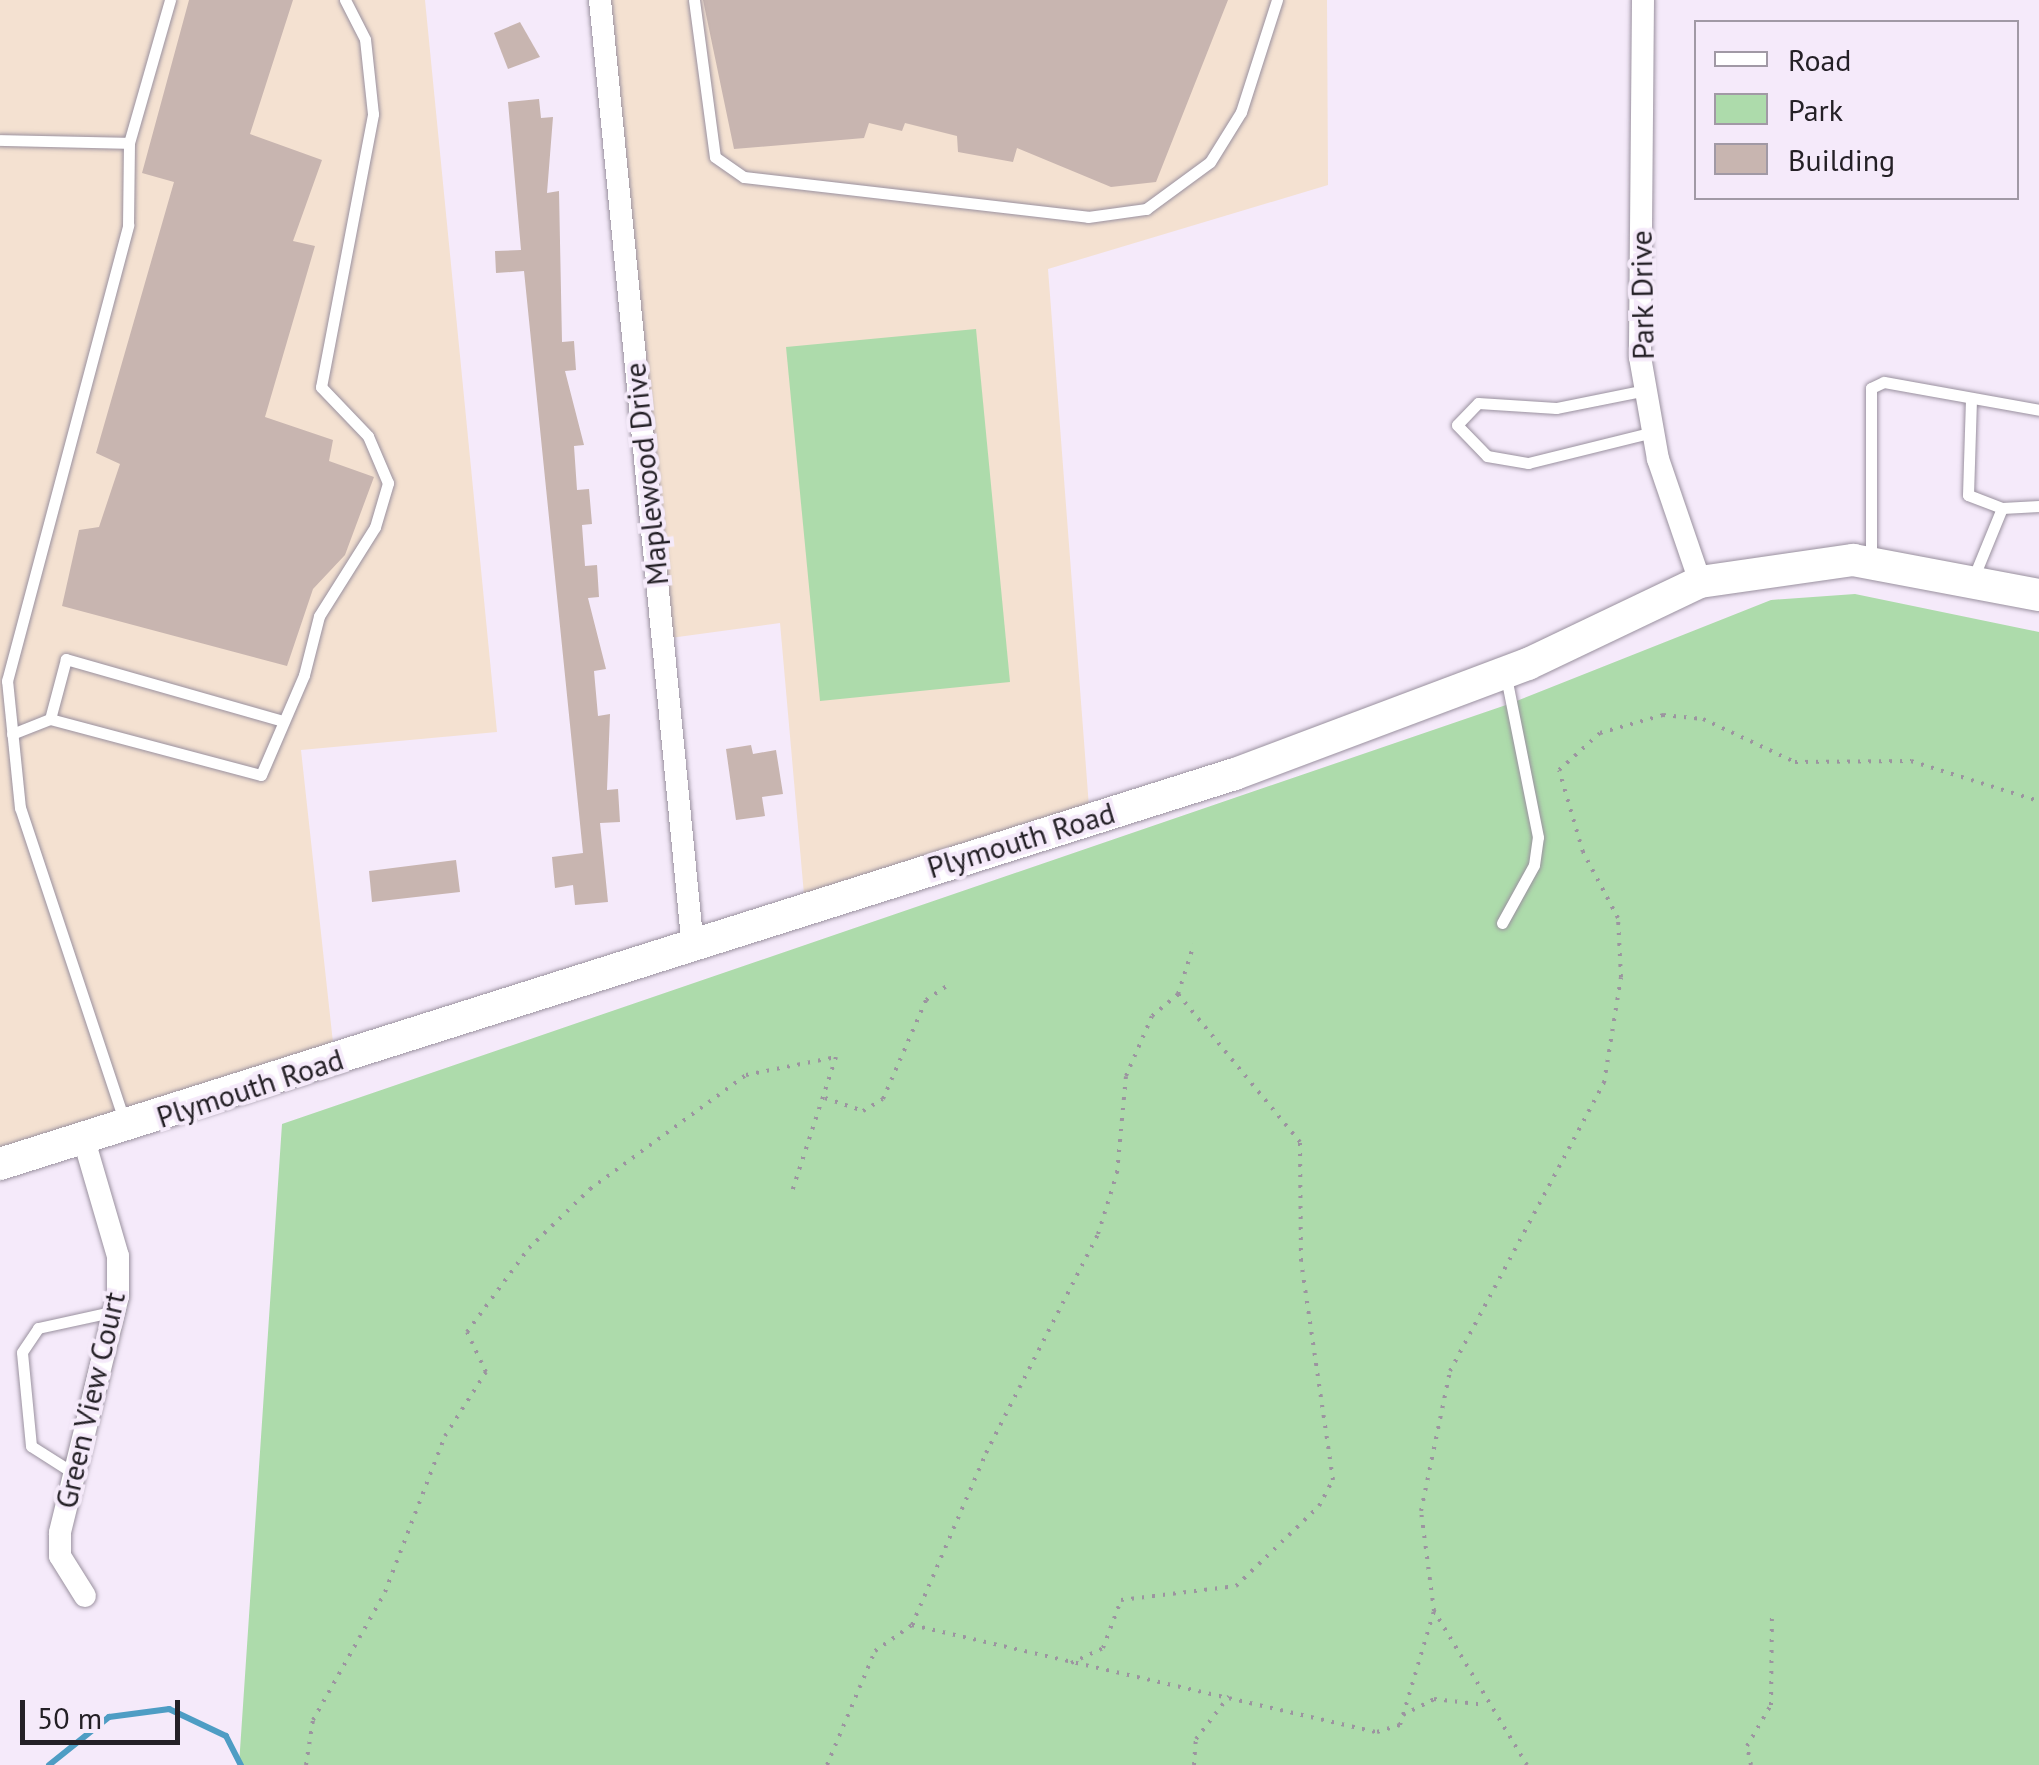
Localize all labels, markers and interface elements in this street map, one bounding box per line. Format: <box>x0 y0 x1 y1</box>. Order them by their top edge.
legend <box>1694 20 2019 200</box>
text: Road <box>1788 40 1852 79</box>
text: Park <box>1788 90 1843 129</box>
text: Building <box>1788 140 1895 179</box>
street label: Park Drive <box>1623 229 1661 361</box>
street label: Maplewood Drive <box>616 361 676 587</box>
street label: Plymouth Road <box>923 794 1119 886</box>
street label: Plymouth Road <box>152 1041 348 1135</box>
street label: Green View Court <box>47 1287 133 1513</box>
scale bar <box>25 1680 185 1742</box>
text: 50 m <box>37 1698 102 1737</box>

